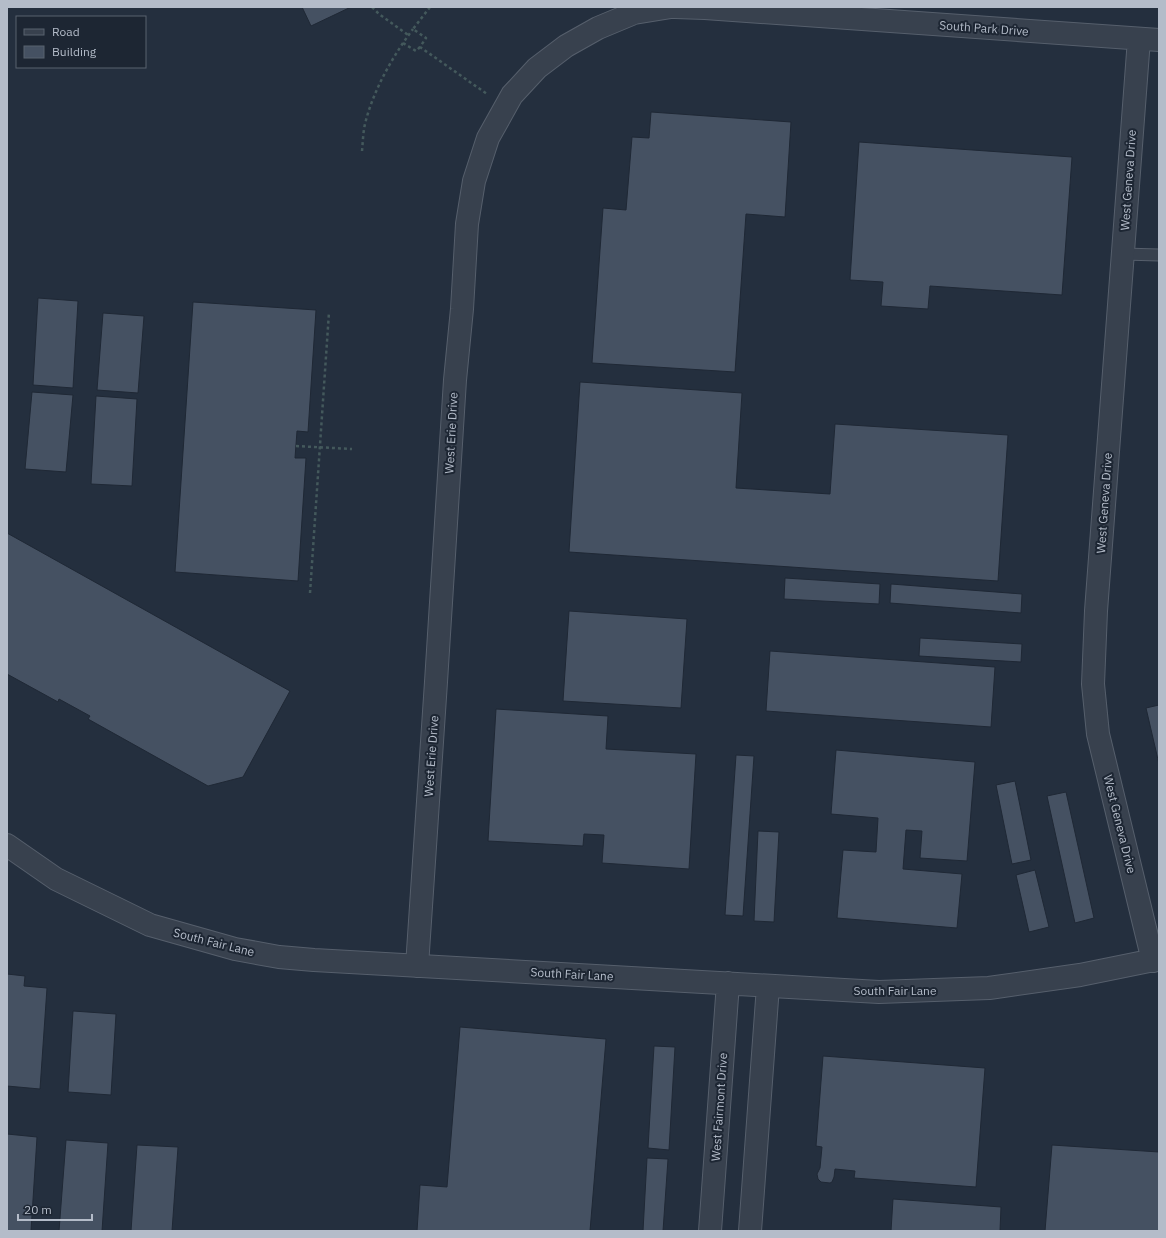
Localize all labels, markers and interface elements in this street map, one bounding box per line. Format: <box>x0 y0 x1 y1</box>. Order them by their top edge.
legend <box>16 16 146 68</box>
street label: South Park Drive <box>939 17 1029 39</box>
text: Road <box>52 24 80 39</box>
text: Building <box>52 44 97 59</box>
street label: West Geneva Drive <box>1117 129 1139 231</box>
street label: West Erie Drive <box>441 391 461 474</box>
street label: West Geneva Drive <box>1093 452 1115 554</box>
street label: West Erie Drive <box>421 714 441 797</box>
street label: West Geneva Drive <box>1101 773 1140 875</box>
street label: South Fair Lane <box>172 925 257 959</box>
street label: South Fair Lane <box>530 964 614 984</box>
street label: South Fair Lane <box>853 983 937 998</box>
street label: West Fairmont Drive <box>708 1052 730 1162</box>
scale bar <box>18 1196 92 1222</box>
text: 20 m <box>24 1202 52 1217</box>

